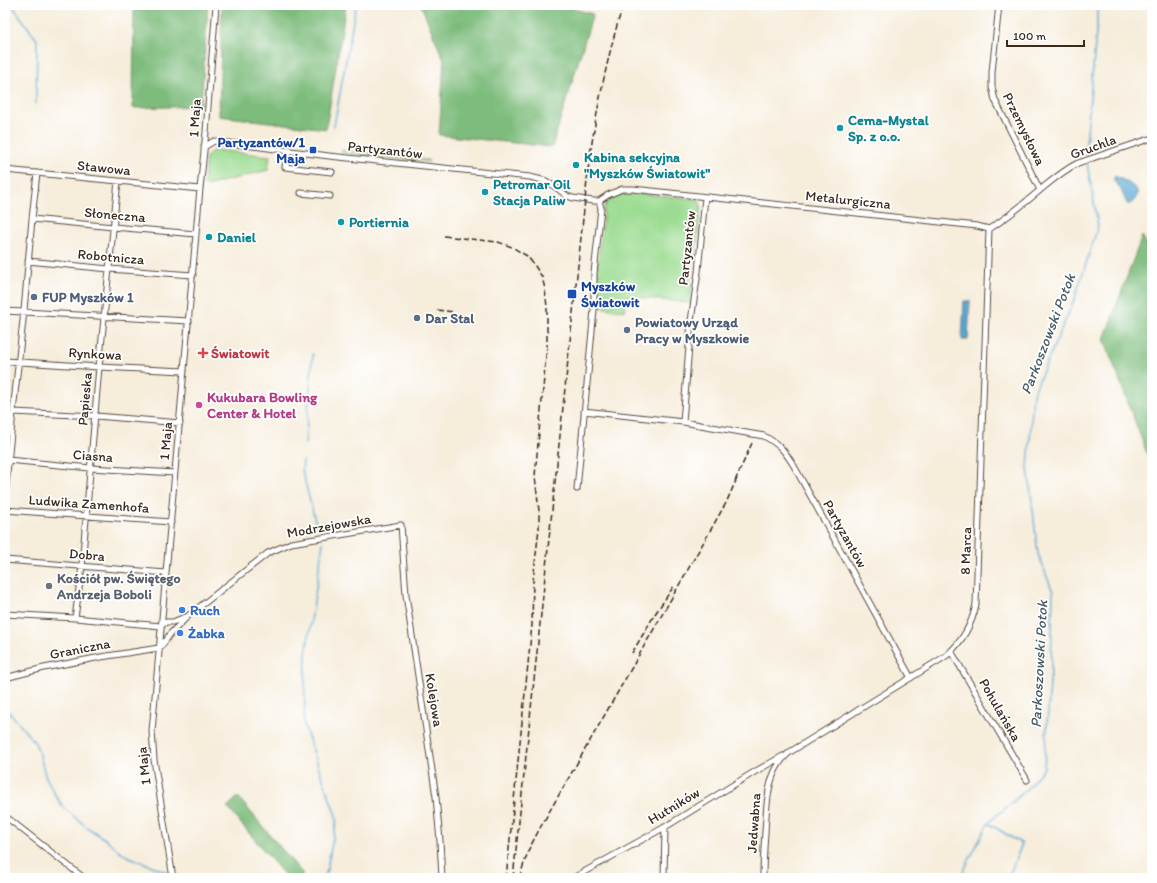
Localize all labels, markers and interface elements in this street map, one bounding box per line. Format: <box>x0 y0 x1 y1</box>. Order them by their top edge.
scale bar <box>1007 22 1084 48</box>
text: 100 m <box>1013 29 1046 43</box>
street label: Przemysłowa <box>999 90 1049 169</box>
street label: 1 Maja <box>185 98 205 138</box>
place label: Cema-Mystal Sp. z o.o. <box>848 112 930 145</box>
marker: Cema-Mystal Sp. z o.o. <box>835 123 845 133</box>
street label: Gruchla <box>1068 131 1118 163</box>
place label: Partyzantów/1 Maja <box>218 134 305 167</box>
street label: Partyzantów <box>347 138 424 162</box>
marker: Partyzantów/1 Maja <box>308 145 318 155</box>
place label: Kabina sekcyjna "Myszków Światowit" <box>584 149 710 182</box>
street label: Stawowa <box>76 157 132 179</box>
marker: Kabina sekcyjna "Myszków Światowit" <box>571 160 581 170</box>
place label: Petromar Oil Stacja Paliw <box>493 176 571 209</box>
marker: Petromar Oil Stacja Paliw <box>480 187 490 197</box>
street label: Metalurgiczna <box>805 187 892 213</box>
street label: Słoneczna <box>84 204 147 226</box>
street label: Partyzantów <box>675 209 699 286</box>
place label: Portiernia <box>349 214 409 231</box>
marker: Portiernia <box>336 217 346 227</box>
place label: Daniel <box>217 229 257 246</box>
marker: Daniel <box>204 232 214 242</box>
street label: Robotnicza <box>77 246 146 268</box>
water label: Parkoszowski Potok <box>1017 270 1080 397</box>
place label: Myszków Światowit <box>581 278 640 311</box>
marker: Myszków Światowit <box>566 288 578 300</box>
place label: FUP Myszków 1 <box>42 289 134 306</box>
marker: FUP Myszków 1 <box>29 292 39 302</box>
place label: Dar Stal <box>425 310 475 327</box>
marker: Dar Stal <box>412 313 422 323</box>
place label: Powiatowy Urząd Pracy w Myszkowie <box>635 314 749 347</box>
marker: Powiatowy Urząd Pracy w Myszkowie <box>622 325 632 335</box>
street label: Rynkowa <box>68 344 122 364</box>
place label: Światowit <box>211 345 270 362</box>
marker: Światowit <box>198 348 208 358</box>
street label: Papieska <box>74 371 96 426</box>
place label: Kukubara Bowling Center & Hotel <box>207 389 318 422</box>
marker: Kukubara Bowling Center & Hotel <box>194 400 204 410</box>
street label: 1 Maja <box>156 421 176 461</box>
street label: Ciasna <box>72 446 114 466</box>
street label: Ludwika Zamenhofa <box>28 491 151 517</box>
street label: Partyzantów <box>819 497 871 571</box>
street label: Modrzejowska <box>286 510 373 542</box>
street label: 8 Marca <box>957 527 975 575</box>
street label: Dobra <box>68 545 106 565</box>
place label: Kościół pw. Świętego Andrzeja Boboli <box>56 570 181 603</box>
marker: Kościół pw. Świętego Andrzeja Boboli <box>44 581 54 591</box>
water label: Parkoszowski Potok <box>1027 599 1051 728</box>
place label: Ruch <box>190 602 221 619</box>
marker: Ruch <box>177 605 187 615</box>
place label: Żabka <box>188 625 225 642</box>
marker: Żabka <box>175 628 185 638</box>
street label: Graniczna <box>48 635 112 663</box>
street label: Kolejowa <box>421 672 447 729</box>
street label: Pohulańska <box>975 675 1025 745</box>
street label: 1 Maja <box>133 746 155 786</box>
street label: Hutników <box>645 784 703 828</box>
street label: Jedwabna <box>743 792 765 854</box>

